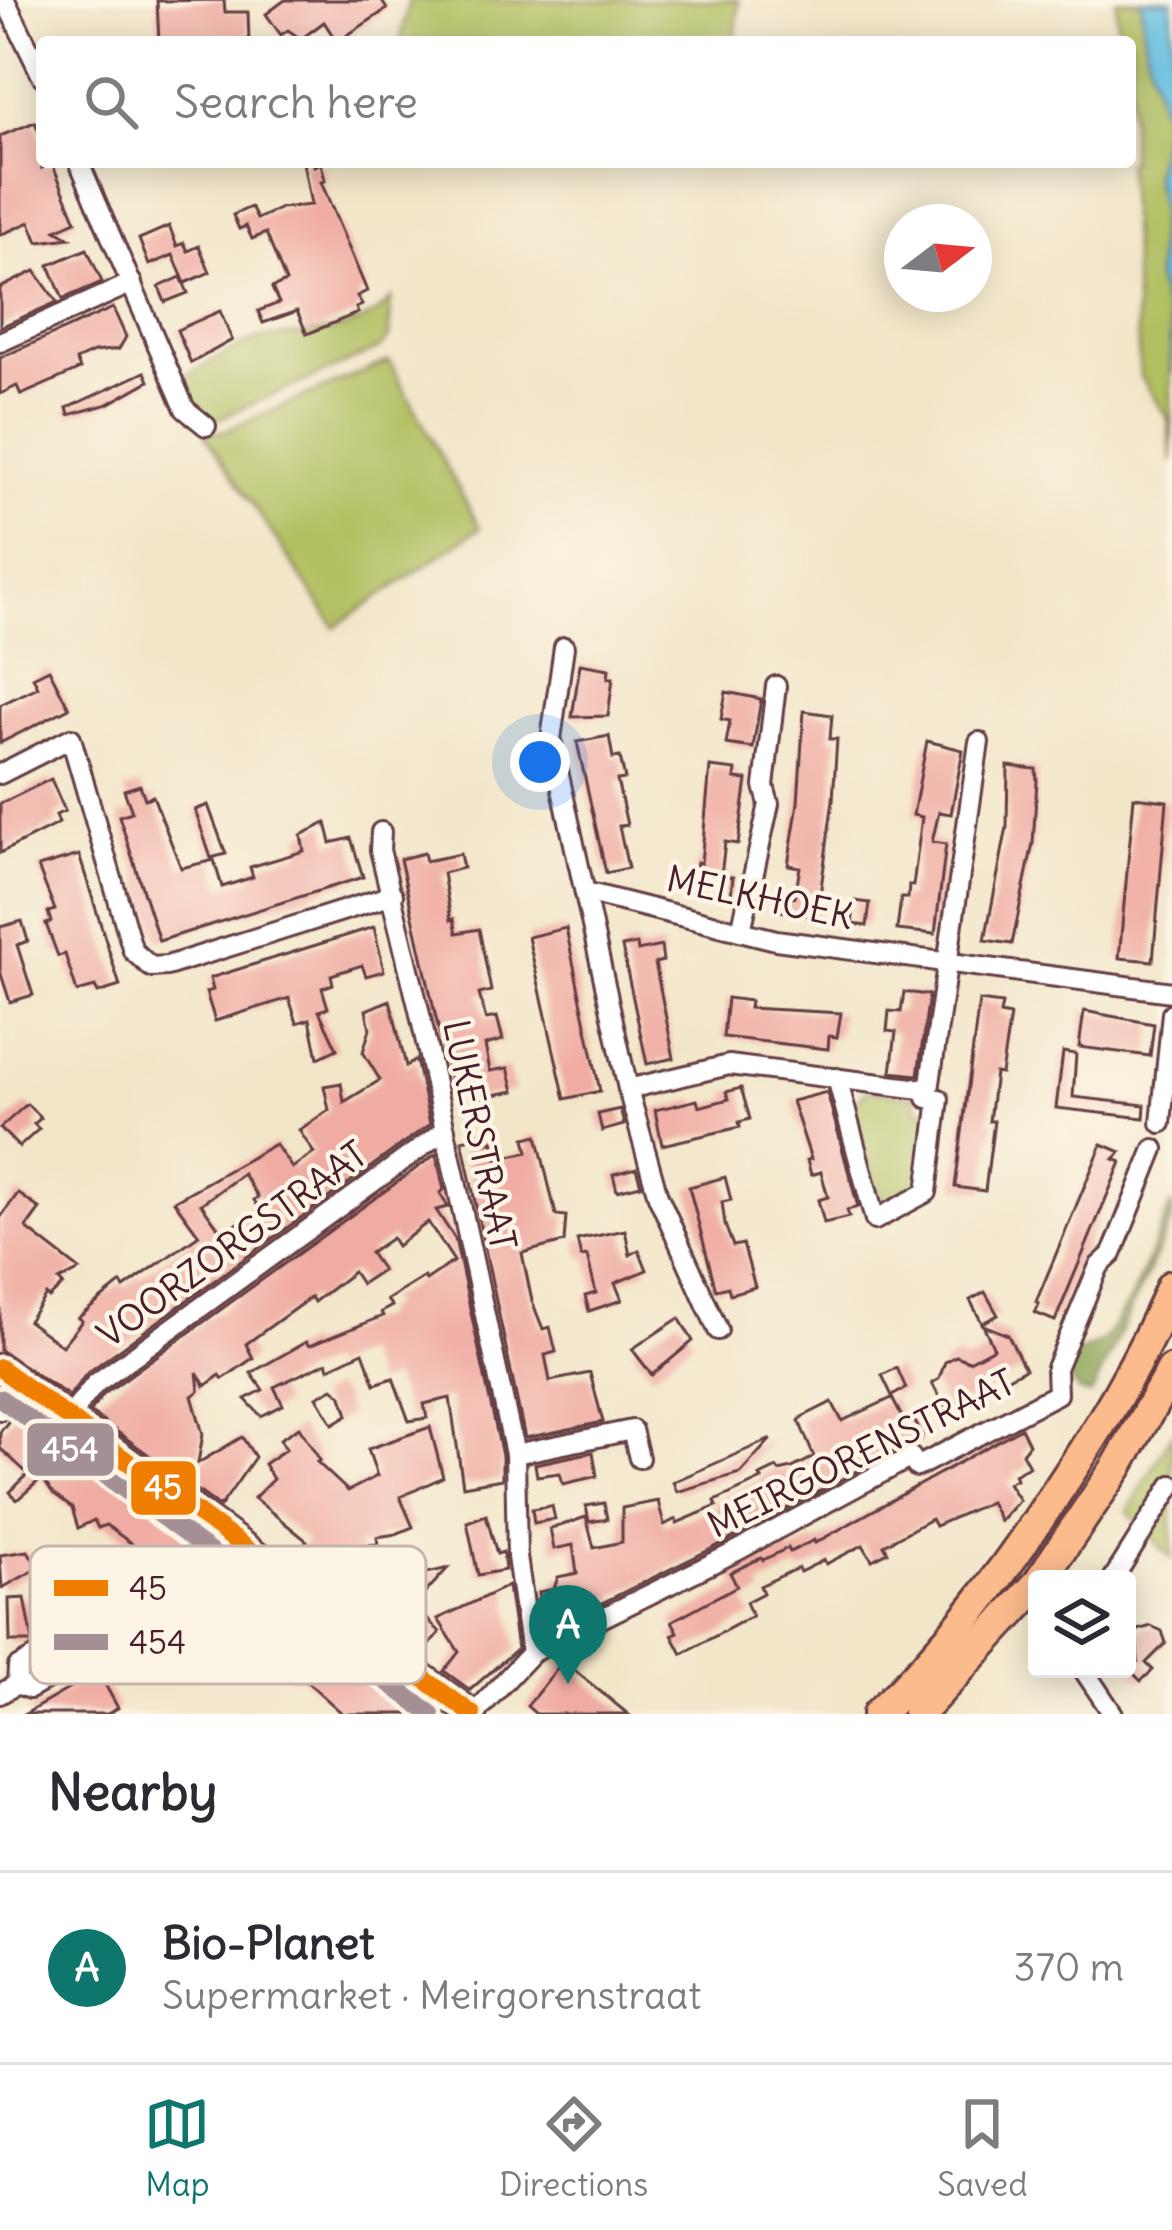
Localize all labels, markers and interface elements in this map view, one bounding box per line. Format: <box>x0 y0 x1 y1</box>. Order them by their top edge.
search box <box>36 36 1136 168</box>
icon: search <box>78 69 144 135</box>
text: Search here <box>174 74 418 130</box>
north arrow <box>884 204 992 312</box>
your location <box>510 732 570 792</box>
street label: MELKHOEK <box>663 856 857 939</box>
street label: LUKERSTRAAT <box>433 1016 526 1254</box>
street label: VOORZORGSTRAAT <box>89 1131 376 1357</box>
street label: MEIRGORENSTRAAT <box>700 1359 1022 1547</box>
line badge: 454 <box>25 1421 116 1478</box>
text: 454 <box>41 1428 99 1470</box>
line badge: 45 <box>129 1459 198 1517</box>
text: 45 <box>144 1466 182 1508</box>
legend <box>30 1546 426 1684</box>
text: 45 <box>129 1567 167 1609</box>
map controls <box>1028 1570 1136 1678</box>
button: layers <box>1028 1570 1136 1678</box>
pin: A <box>529 1585 607 1684</box>
text: 454 <box>129 1621 186 1663</box>
text: Nearby <box>48 1760 217 1824</box>
text: Bio-Planet <box>162 1915 374 1971</box>
text: A <box>74 1943 100 1992</box>
text: 370 m <box>1014 1943 1124 1992</box>
text: Supermarket · Meirgorenstraat <box>162 1971 702 2020</box>
tab: Map <box>144 2091 210 2205</box>
tab: Directions <box>499 2091 648 2205</box>
tab: Saved <box>937 2091 1028 2205</box>

